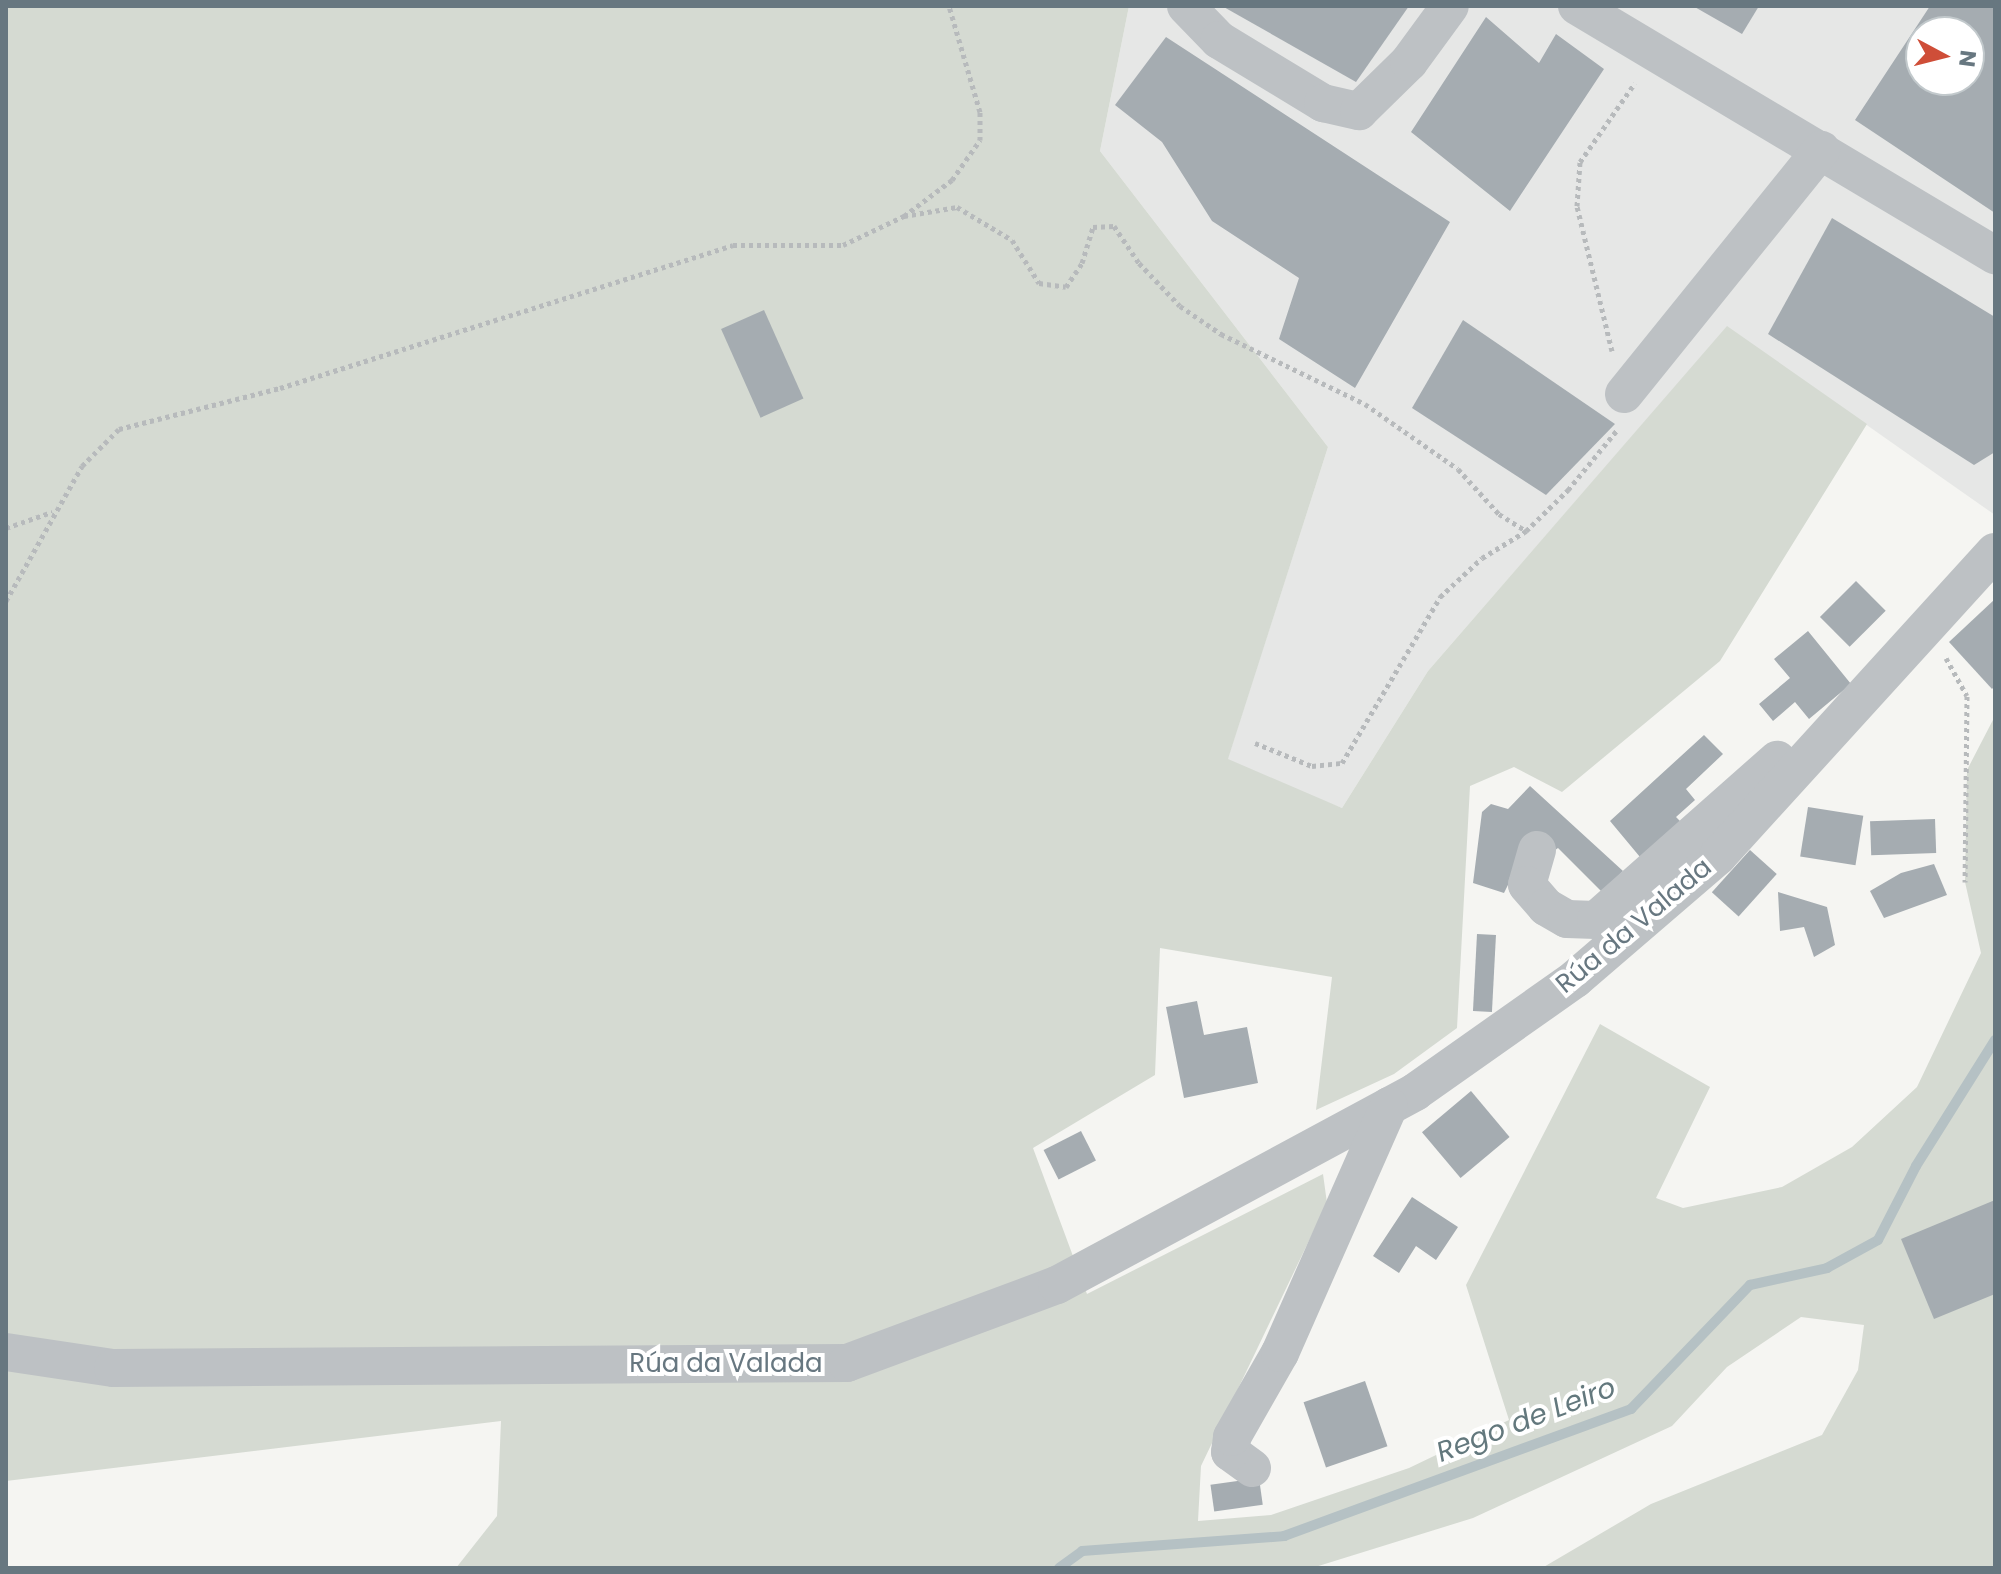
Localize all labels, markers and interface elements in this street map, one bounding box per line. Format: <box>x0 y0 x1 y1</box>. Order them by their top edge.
north arrow <box>1905 16 1985 96</box>
text: N <box>1951 49 1984 69</box>
street label: Rúa da Valada <box>1550 852 1718 1000</box>
street label: Rúa da Valada <box>629 1348 823 1380</box>
water label: Rego de Leiro <box>1432 1370 1620 1470</box>

